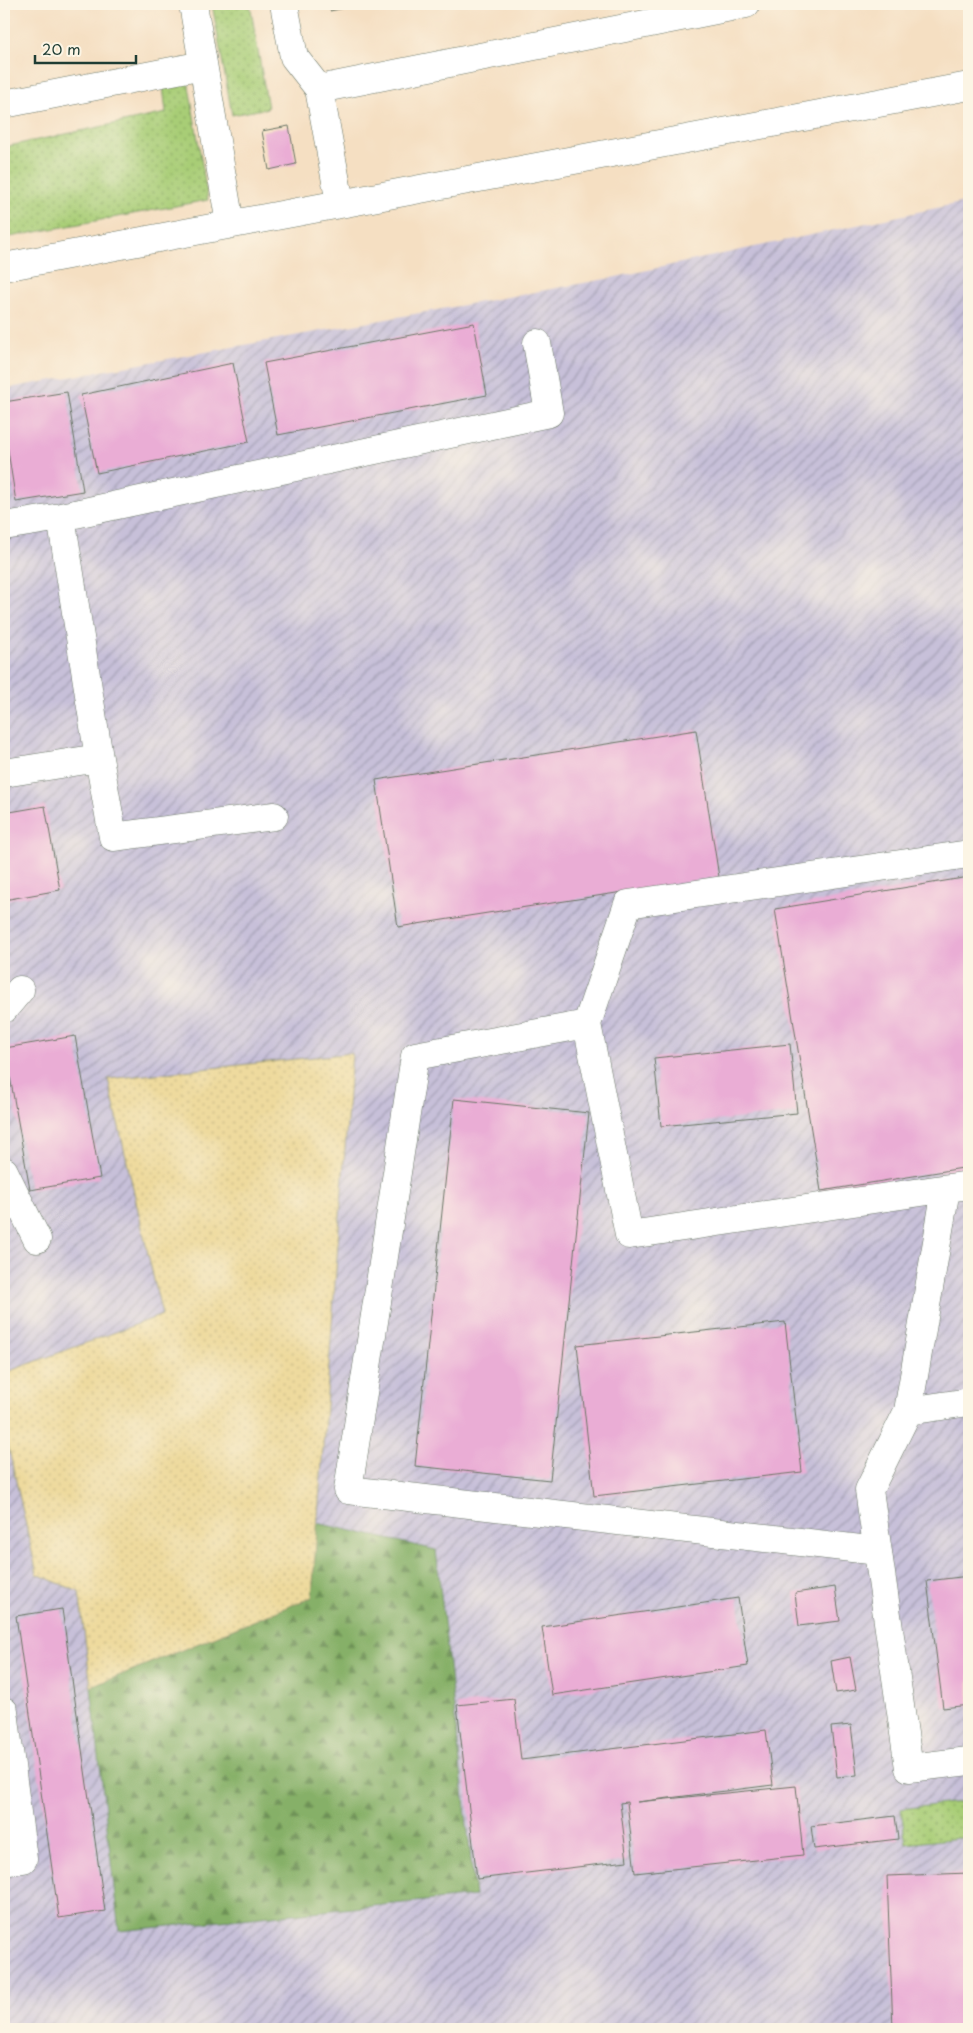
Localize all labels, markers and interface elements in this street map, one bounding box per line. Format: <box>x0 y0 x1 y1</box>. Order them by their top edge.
scale bar <box>35 32 136 64</box>
text: 20 m <box>42 37 81 60</box>

